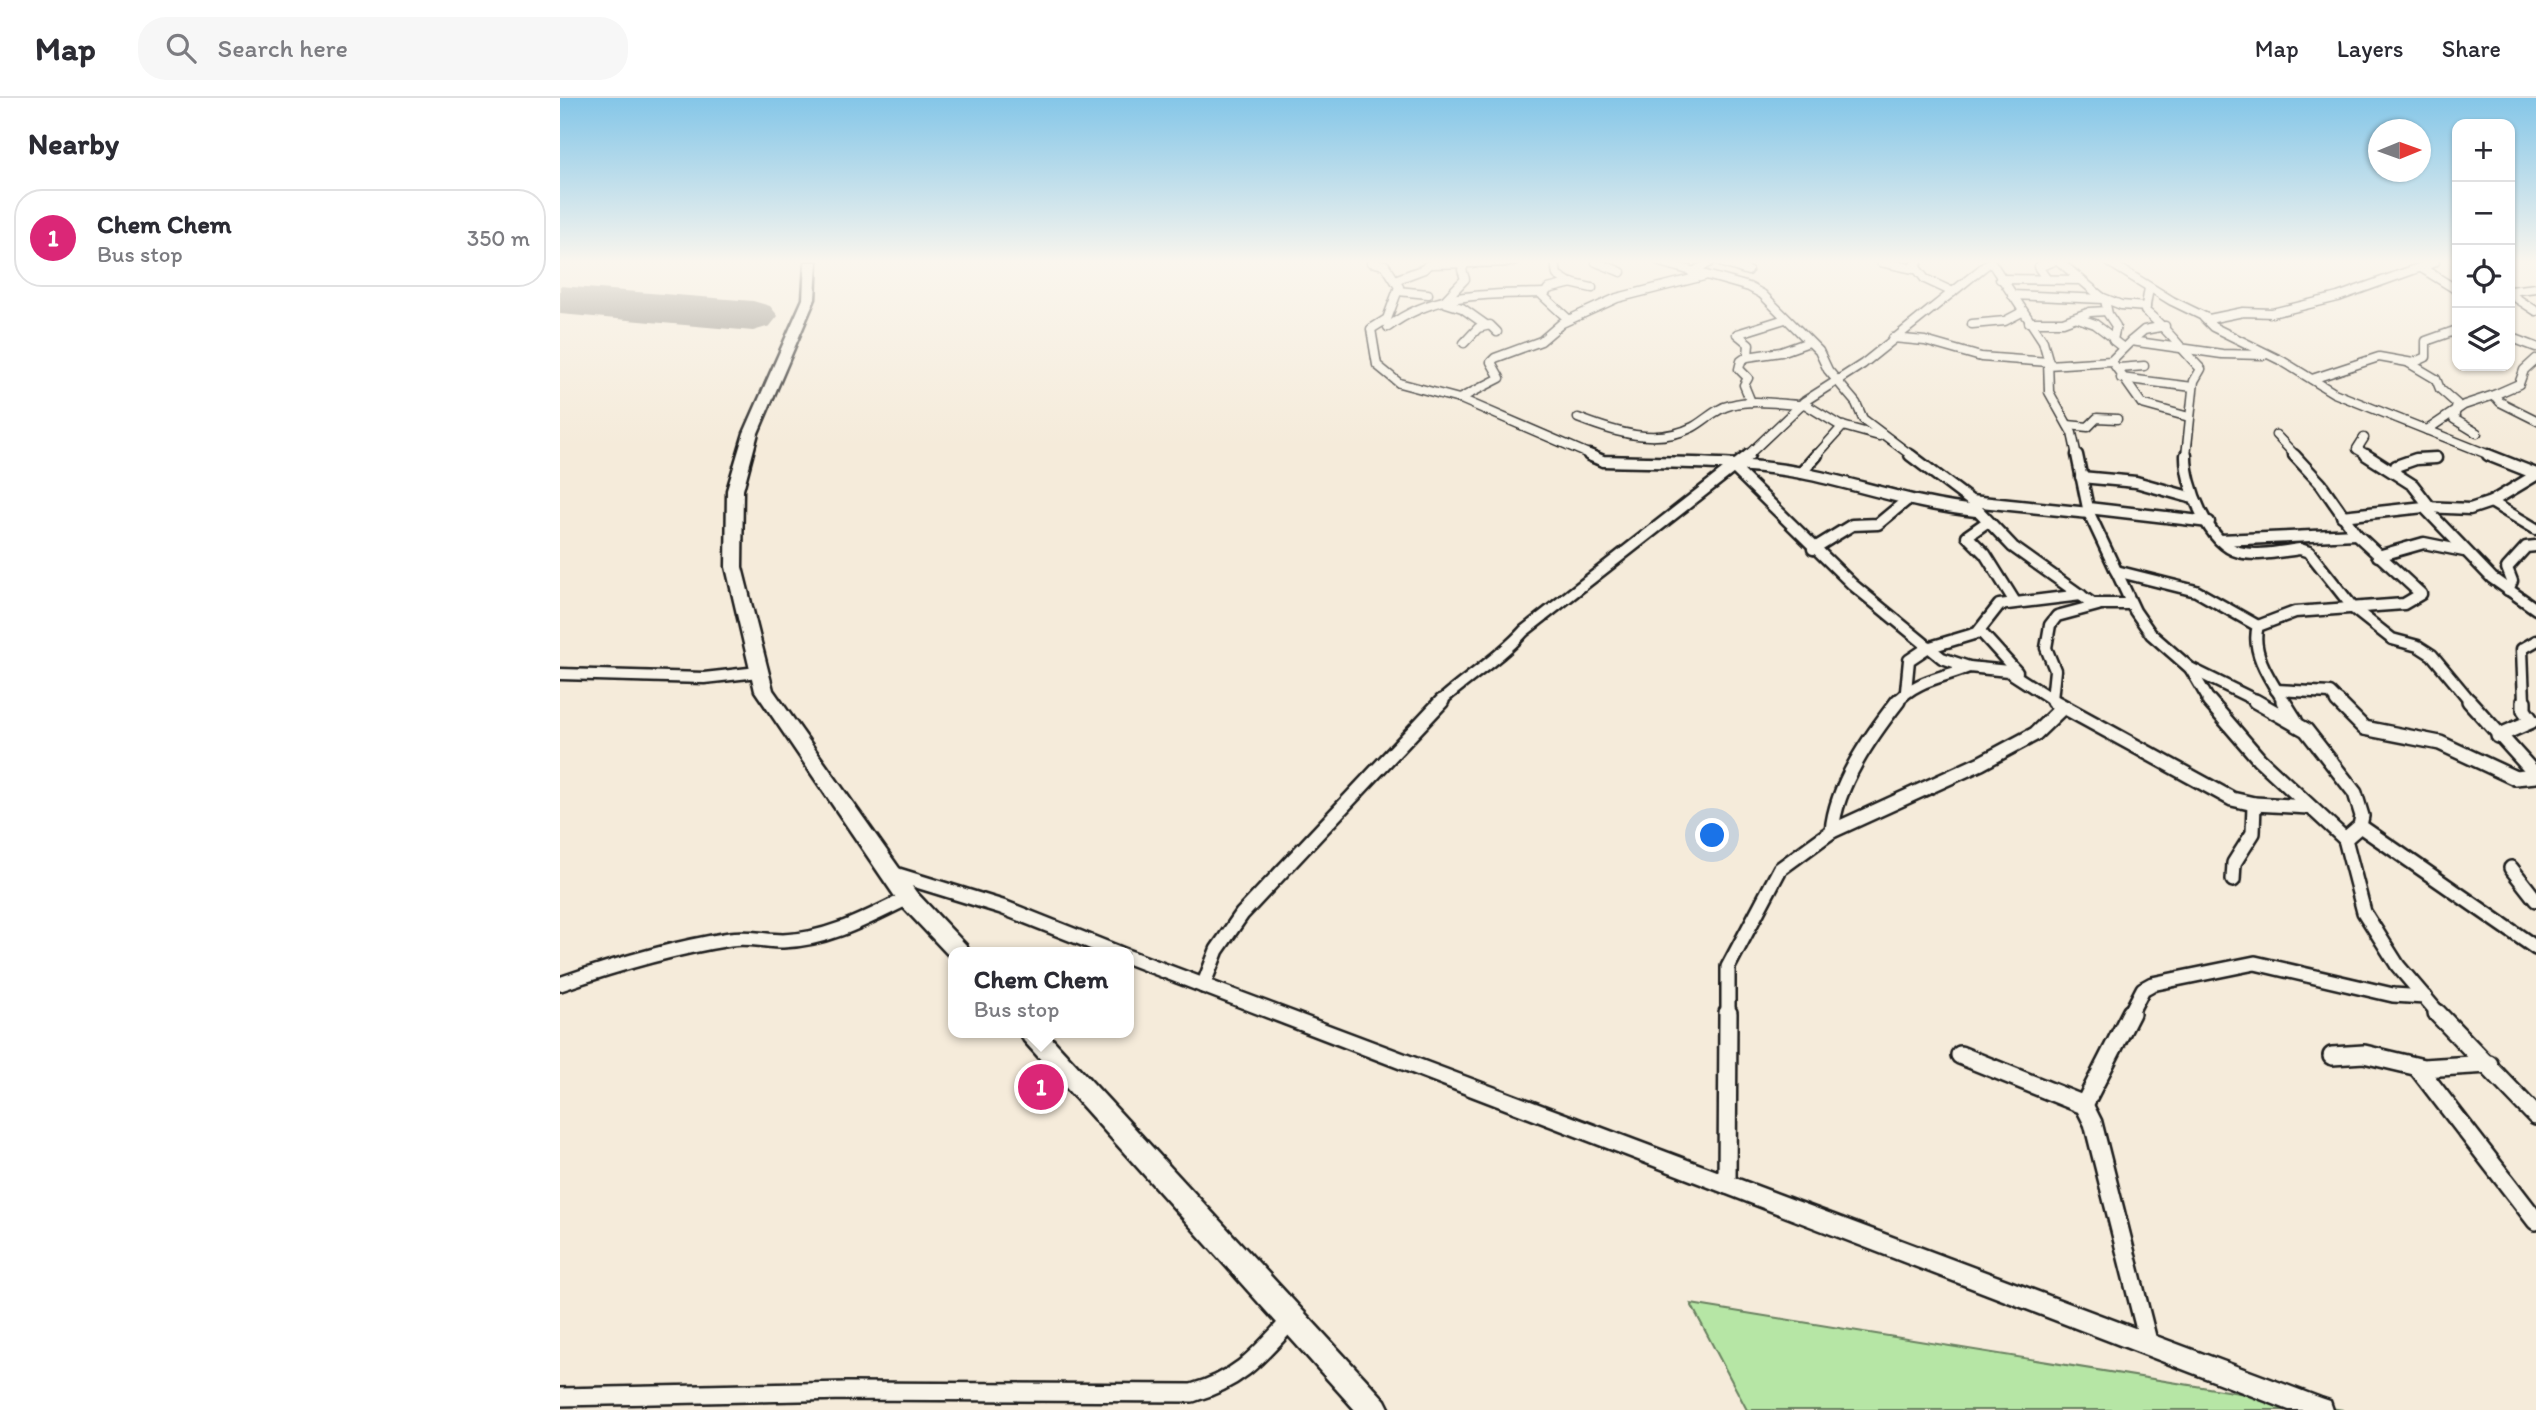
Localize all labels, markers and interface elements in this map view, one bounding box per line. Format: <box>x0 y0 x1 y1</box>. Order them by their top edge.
search box <box>138 17 628 80</box>
text: Map <box>35 29 96 68</box>
icon: search <box>162 29 200 67</box>
text: Search here <box>218 32 348 64</box>
text: Map <box>2255 34 2299 63</box>
text: Layers <box>2337 34 2404 63</box>
text: Share <box>2442 34 2501 63</box>
north arrow <box>2368 119 2431 182</box>
map controls <box>2452 119 2515 371</box>
button: + <box>2452 119 2515 182</box>
text: Nearby <box>28 125 119 162</box>
button: − <box>2452 182 2515 245</box>
text: Chem Chem <box>97 208 232 240</box>
text: 1 <box>48 224 58 252</box>
text: 350 m <box>467 224 530 252</box>
text: Bus stop <box>97 240 183 268</box>
button: locate <box>2452 245 2515 308</box>
button: layers <box>2452 308 2515 371</box>
your location <box>1695 818 1729 852</box>
popup <box>948 947 1134 1038</box>
text: Chem Chem <box>974 963 1108 995</box>
text: Bus stop <box>974 995 1059 1023</box>
pin: 1 <box>1018 1061 1064 1113</box>

